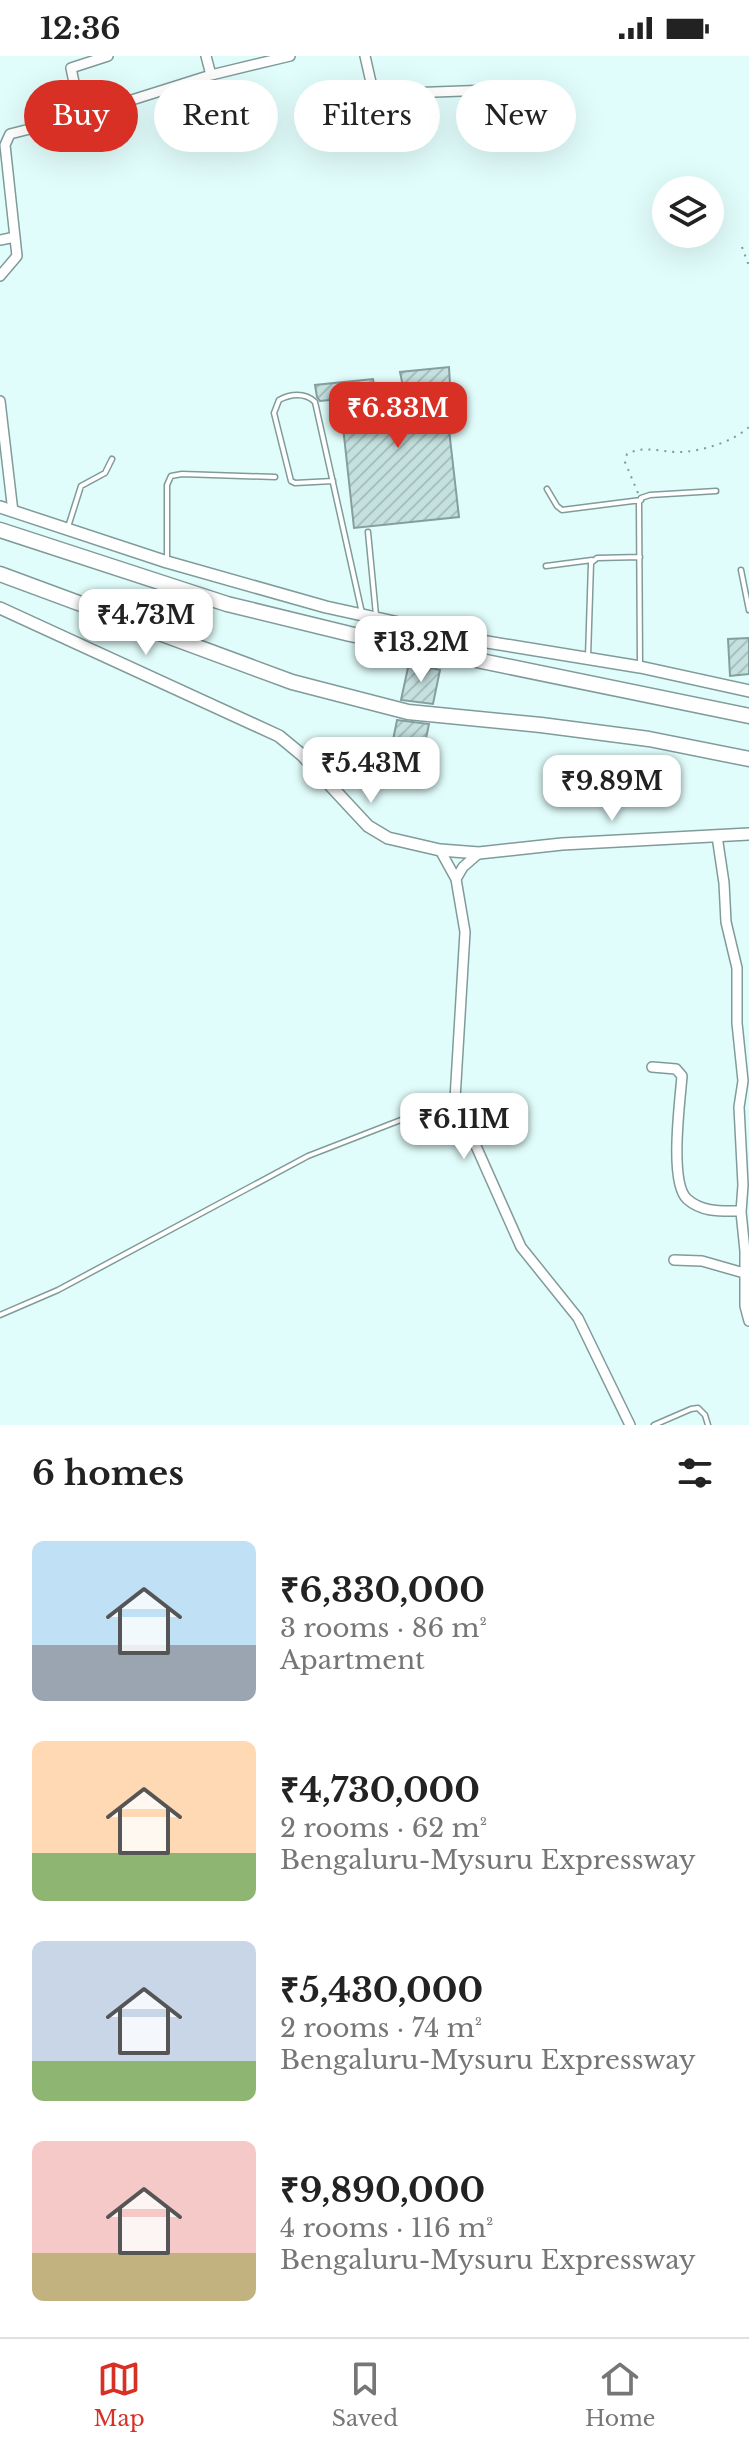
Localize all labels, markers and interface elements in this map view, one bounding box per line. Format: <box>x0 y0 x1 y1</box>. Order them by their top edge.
text: 12:36 <box>40 10 120 47</box>
chip: Buy <box>24 80 138 152</box>
chip: Rent <box>154 80 278 152</box>
chip: Filters <box>294 80 440 152</box>
chip: New <box>456 80 576 152</box>
map controls <box>652 176 724 248</box>
button: layers <box>652 176 724 248</box>
pin: ₹6.33M <box>333 382 463 450</box>
text: ₹6.33M <box>347 392 449 424</box>
pin: ₹4.73M <box>81 589 211 657</box>
text: ₹4.73M <box>97 599 195 631</box>
pin: ₹13.2M <box>356 616 486 684</box>
text: ₹13.2M <box>373 626 469 658</box>
pin: ₹5.43M <box>306 737 436 805</box>
text: ₹5.43M <box>321 747 421 779</box>
pin: ₹9.89M <box>547 755 677 823</box>
text: ₹9.89M <box>561 765 663 797</box>
pin: ₹6.11M <box>399 1093 529 1161</box>
text: ₹6.11M <box>418 1103 510 1135</box>
icon: filters <box>673 1451 717 1495</box>
text: 6 homes <box>32 1452 184 1494</box>
text: ₹6,330,000 <box>280 1569 485 1611</box>
icon: home <box>96 1573 192 1669</box>
text: 3 rooms · 86 m² <box>280 1612 487 1644</box>
text: Apartment <box>280 1644 425 1676</box>
text: ₹4,730,000 <box>280 1769 480 1811</box>
icon: home <box>96 1773 192 1869</box>
text: 2 rooms · 62 m² <box>280 1812 487 1844</box>
text: Bengaluru-Mysuru Expressway <box>280 1844 696 1876</box>
text: ₹5,430,000 <box>280 1969 483 2011</box>
icon: home <box>96 1973 192 2069</box>
text: 2 rooms · 74 m² <box>280 2012 482 2044</box>
text: Bengaluru-Mysuru Expressway <box>280 2044 696 2076</box>
text: ₹9,890,000 <box>280 2169 485 2211</box>
icon: home <box>96 2173 192 2269</box>
text: 4 rooms · 116 m² <box>280 2212 494 2244</box>
text: Bengaluru-Mysuru Expressway <box>280 2244 696 2276</box>
tab: Map <box>94 2357 145 2432</box>
tab: Saved <box>332 2357 398 2432</box>
tab: Home <box>585 2357 655 2432</box>

